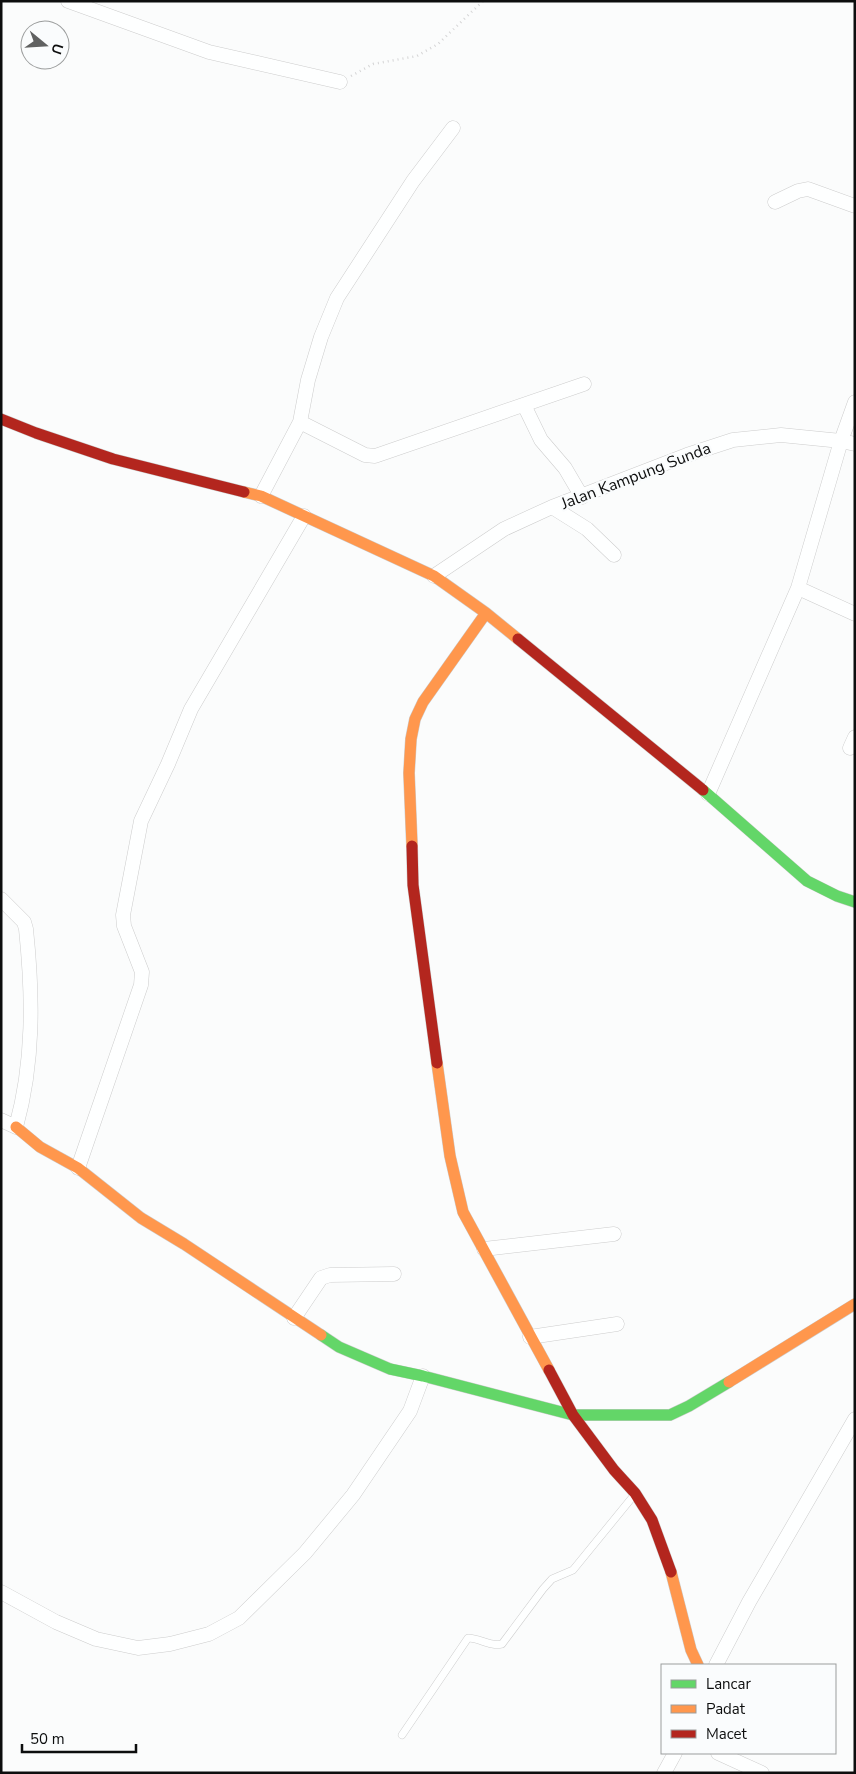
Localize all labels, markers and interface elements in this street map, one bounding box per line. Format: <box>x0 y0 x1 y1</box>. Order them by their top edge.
north arrow <box>20 20 70 70</box>
text: U <box>46 41 68 57</box>
street label: Jalan Kampung Sunda <box>557 437 714 515</box>
legend <box>661 1664 836 1754</box>
text: Lancar <box>706 1674 751 1694</box>
text: Padat <box>706 1699 746 1719</box>
scale bar <box>22 1722 136 1754</box>
text: Macet <box>706 1724 748 1744</box>
text: 50 m <box>30 1729 65 1749</box>

